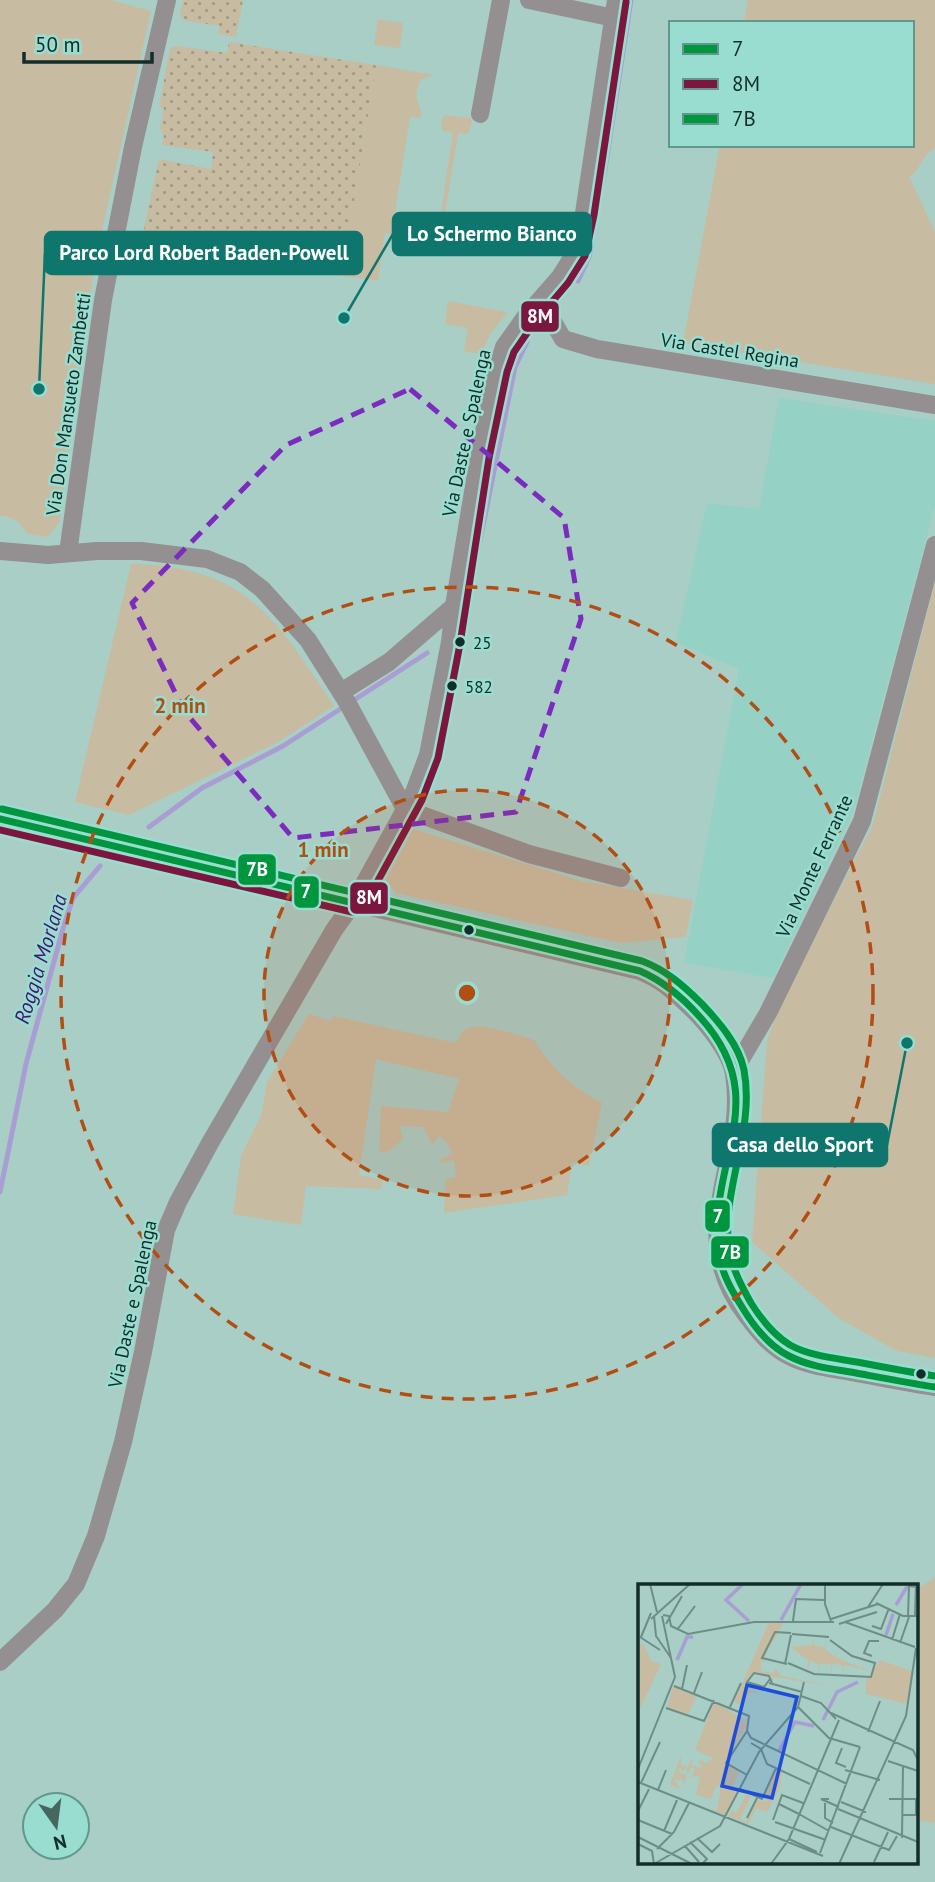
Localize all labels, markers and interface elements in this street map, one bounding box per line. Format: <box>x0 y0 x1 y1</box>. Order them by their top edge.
scale bar <box>24 21 152 65</box>
legend <box>669 21 914 147</box>
text: 50 m <box>35 31 81 58</box>
text: 7 <box>732 35 743 62</box>
text: 8M <box>732 70 760 97</box>
text: 7B <box>732 105 756 132</box>
callout: Lo Schermo Bianco <box>393 213 591 255</box>
text: Lo Schermo Bianco <box>407 220 577 247</box>
callout: Parco Lord Robert Baden-Powell <box>45 232 362 274</box>
text: Parco Lord Robert Baden-Powell <box>59 239 350 266</box>
street label: Via Don Mansueto Zambetti <box>40 291 96 518</box>
line badge: 8M <box>520 300 560 333</box>
text: 8M <box>527 304 553 328</box>
street label: Via Castel Regina <box>658 327 801 373</box>
street label: Via Daste e Spalenga <box>436 347 496 520</box>
place label: 25 <box>473 632 492 654</box>
marker: 25 <box>453 635 467 649</box>
place label: 582 <box>465 676 493 698</box>
marker: 582 <box>445 679 459 693</box>
text: 2 min <box>154 692 206 719</box>
street label: Via Monte Ferrante <box>770 791 858 942</box>
text: 1 min <box>297 836 349 863</box>
line badge: 7B <box>237 853 277 886</box>
text: 7B <box>246 857 268 881</box>
line badge: 7 <box>293 875 320 909</box>
text: 7 <box>301 879 311 903</box>
line badge: 8M <box>349 881 389 915</box>
text: 8M <box>356 885 382 909</box>
water label: Roggia Morlana <box>8 890 73 1027</box>
unlabelled marker <box>462 923 476 937</box>
centre of rings <box>455 981 479 1005</box>
callout: Casa dello Sport <box>713 1124 887 1166</box>
text: Casa dello Sport <box>727 1131 874 1158</box>
line badge: 7 <box>704 1199 731 1233</box>
text: 7 <box>713 1204 723 1228</box>
street label: Via Daste e Spalenga <box>102 1218 162 1391</box>
line badge: 7B <box>710 1235 750 1269</box>
text: 7B <box>719 1240 741 1264</box>
unlabelled marker <box>914 1367 928 1381</box>
inset map <box>638 1584 918 1864</box>
north arrow <box>21 1791 91 1861</box>
text: N <box>51 1829 69 1856</box>

